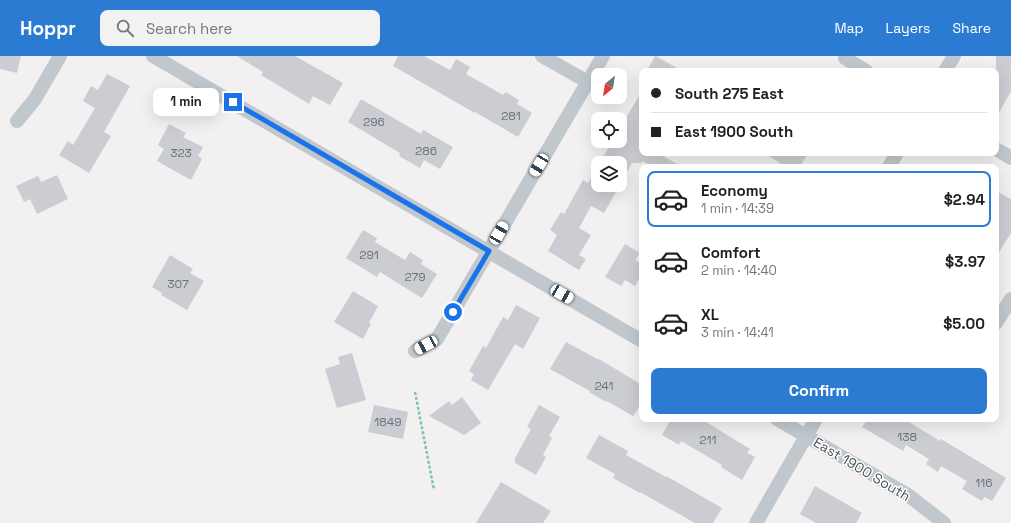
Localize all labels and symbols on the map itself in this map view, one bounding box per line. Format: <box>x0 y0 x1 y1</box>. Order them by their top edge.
north arrow <box>591 68 627 104</box>
callout: 1 min <box>153 88 219 116</box>
route end <box>224 93 242 111</box>
house number: 281 <box>501 108 521 124</box>
house number: 296 <box>363 114 385 130</box>
house number: 286 <box>415 143 437 159</box>
house number: 323 <box>170 145 192 161</box>
car <box>528 152 550 178</box>
car <box>488 220 510 246</box>
house number: 291 <box>359 247 379 263</box>
house number: 279 <box>404 269 426 285</box>
house number: 307 <box>167 276 189 292</box>
car <box>549 283 575 305</box>
route start <box>444 303 462 321</box>
car <box>413 334 439 356</box>
house number: 241 <box>594 378 614 394</box>
house number: 1849 <box>374 414 402 430</box>
house number: 138 <box>897 429 917 445</box>
house number: 211 <box>699 432 717 448</box>
street label: East 1900 South <box>810 433 914 505</box>
house number: 116 <box>975 475 993 491</box>

